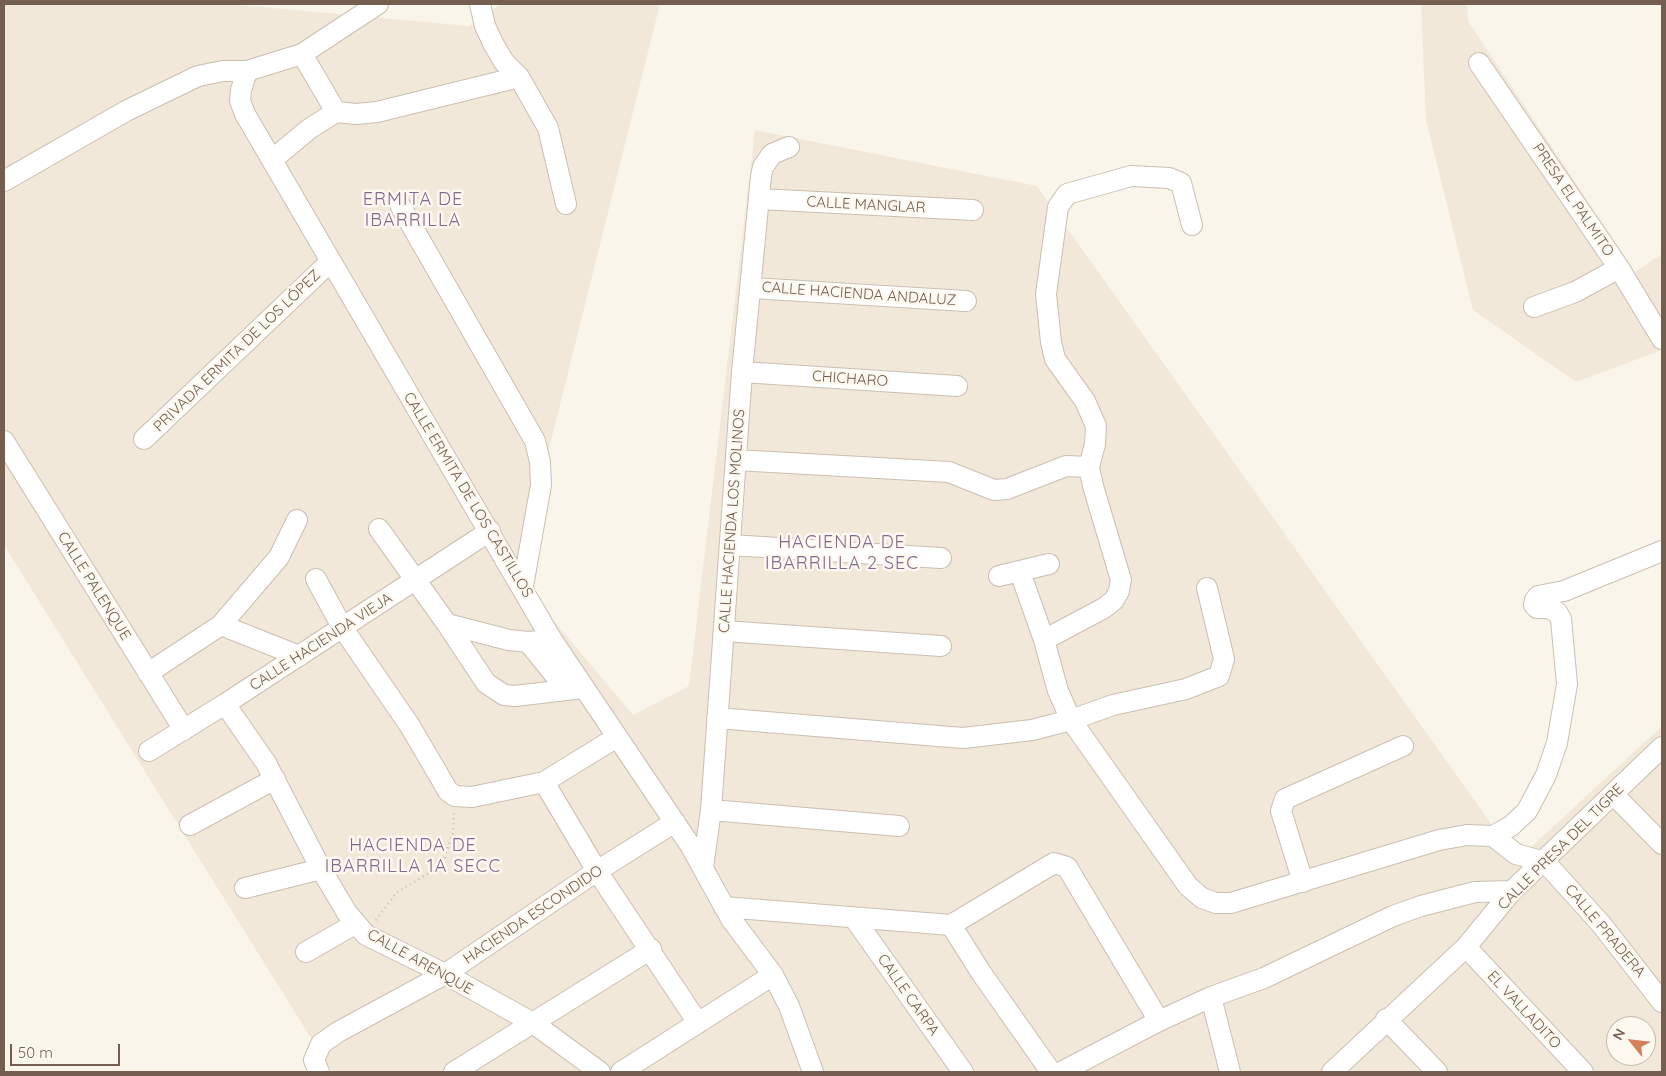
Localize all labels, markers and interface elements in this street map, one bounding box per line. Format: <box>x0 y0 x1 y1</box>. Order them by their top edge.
street label: PRESA EL PALMITO <box>1528 140 1618 260</box>
district label: ERMITA DE IBARRILLA <box>362 189 464 232</box>
street label: CALLE MANGLAR <box>806 193 926 217</box>
street label: PRIVADA ERMITA DE LOS LÓPEZ <box>150 266 324 436</box>
street label: CALLE HACIENDA ANDALUZ <box>761 278 957 310</box>
street label: CHICHARO <box>811 367 889 391</box>
street label: CALLE ERMITA DE LOS CASTILLOS <box>399 389 537 601</box>
street label: CALLE HACIENDA LOS MOLINOS <box>715 408 749 634</box>
street label: CALLE PALENQUE <box>53 528 135 644</box>
district label: HACIENDA DE IBARRILLA 2 SEC <box>763 532 921 574</box>
street label: CALLE HACIENDA VIEJA <box>246 589 396 695</box>
street label: CALLE PRESA DEL TIGRE <box>1494 780 1628 914</box>
district label: HACIENDA DE IBARRILLA 1A SECC <box>323 835 503 878</box>
street label: HACIENDA ESCONDIDO <box>460 862 606 968</box>
street label: CALLE PRADERA <box>1561 881 1649 981</box>
street label: CALLE ARENQUE <box>364 925 476 999</box>
street label: CALLE CARPA <box>873 951 943 1039</box>
street label: EL VALLADITO <box>1483 967 1565 1053</box>
north arrow <box>1606 1016 1656 1066</box>
text: N <box>1608 1025 1629 1043</box>
scale bar <box>12 1034 122 1066</box>
text: 50 m <box>18 1043 53 1062</box>

